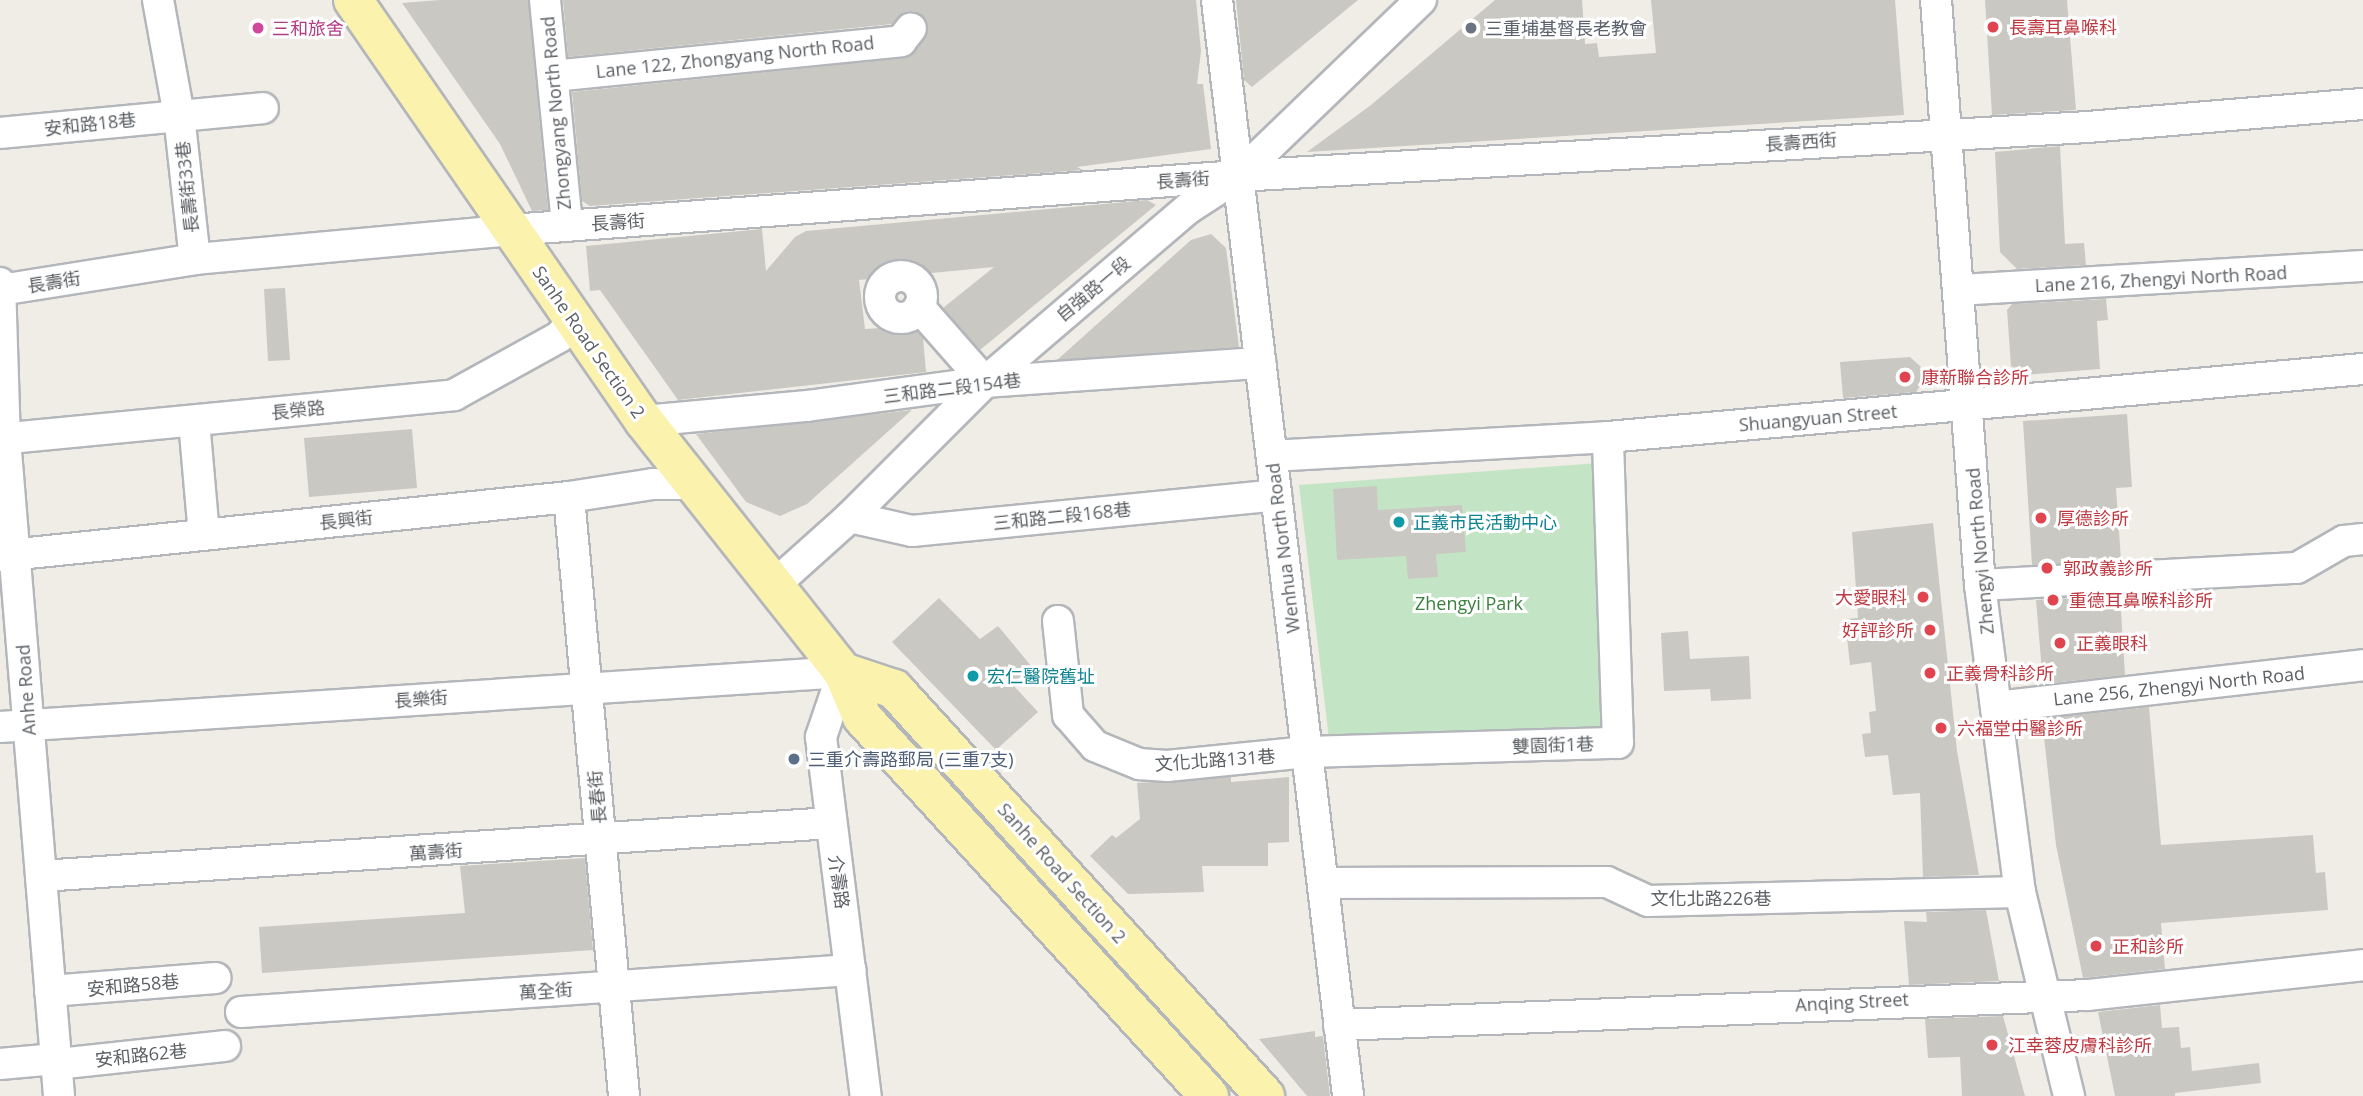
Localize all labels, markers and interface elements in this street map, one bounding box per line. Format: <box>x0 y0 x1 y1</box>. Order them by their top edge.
street label: Zhongyang North Road <box>537 15 575 211</box>
place label: 長壽耳鼻喉科 <box>2009 16 2117 38</box>
place label: 三和旅舍 <box>272 17 344 39</box>
place label: 三重埔基督長老教會 <box>1485 17 1647 39</box>
marker: 長壽耳鼻喉科 <box>1983 17 2003 37</box>
marker: 三和旅舍 <box>250 20 266 36</box>
marker: 三重埔基督長老教會 <box>1463 20 1479 36</box>
street label: Lane 122, Zhongyang North Road <box>595 32 875 82</box>
street label: 安和路18巷 <box>43 108 137 140</box>
street label: 長壽西街 <box>1764 129 1838 155</box>
street label: 長壽街33巷 <box>171 140 203 234</box>
street label: 長壽街 <box>1155 167 1211 193</box>
street label: 長壽街 <box>590 209 646 235</box>
street label: 自強路一段 <box>1052 252 1134 326</box>
street label: Sanhe Road Section 2 <box>528 262 650 422</box>
street label: Lane 216, Zhengyi North Road <box>2034 262 2288 296</box>
street label: 長壽街 <box>26 267 82 297</box>
place label: 康新聯合診所 <box>1921 366 2029 388</box>
marker: 康新聯合診所 <box>1895 367 1915 387</box>
street label: 三和路二段154巷 <box>882 369 1022 407</box>
street label: 長榮路 <box>270 396 326 424</box>
street label: Shuangyuan Street <box>1738 400 1898 436</box>
street label: Wenhua North Road <box>1262 462 1304 634</box>
street label: Zhengyi North Road <box>1962 467 1998 635</box>
street label: 三和路二段168巷 <box>992 498 1132 534</box>
street label: 長興街 <box>318 506 374 534</box>
place label: 厚德診所 <box>2057 507 2129 529</box>
marker: 厚德診所 <box>2031 508 2051 528</box>
place label: 正義市民活動中心 <box>1413 511 1557 533</box>
marker: 正義市民活動中心 <box>1391 514 1407 530</box>
place label: 郭政義診所 <box>2063 557 2153 579</box>
marker: 郭政義診所 <box>2037 558 2057 578</box>
place label: 大愛眼科 <box>1835 586 1907 608</box>
marker: 大愛眼科 <box>1913 587 1933 607</box>
place label: 重德耳鼻喉科診所 <box>2069 589 2213 611</box>
marker: 重德耳鼻喉科診所 <box>2043 590 2063 610</box>
park label: Zhengyi Park <box>1415 592 1523 614</box>
place label: 好評診所 <box>1842 619 1914 641</box>
marker: 好評診所 <box>1920 620 1940 640</box>
place label: 正義眼科 <box>2076 632 2148 654</box>
marker: 正義眼科 <box>2050 633 2070 653</box>
street label: Anhe Road <box>12 644 40 736</box>
place label: 正義骨科診所 <box>1946 662 2054 684</box>
street label: Lane 256, Zhengyi North Road <box>2052 662 2306 710</box>
marker: 正義骨科診所 <box>1920 663 1940 683</box>
place label: 宏仁醫院舊址 <box>987 665 1095 687</box>
marker: 宏仁醫院舊址 <box>965 668 981 684</box>
street label: 長樂街 <box>393 686 449 712</box>
place label: 六福堂中醫診所 <box>1957 717 2083 739</box>
marker: 六福堂中醫診所 <box>1931 718 1951 738</box>
street label: 雙園街1巷 <box>1512 733 1594 757</box>
street label: 文化北路131巷 <box>1154 745 1276 775</box>
place label: 三重介壽路郵局 (三重7支) <box>808 748 1014 770</box>
marker: 三重介壽路郵局 (三重7支) <box>786 751 802 767</box>
street label: 長春街 <box>584 769 610 825</box>
street label: Sanhe Road Section 2 <box>993 799 1131 947</box>
street label: 萬壽街 <box>408 839 464 865</box>
street label: 介壽路 <box>825 854 853 910</box>
street label: 文化北路226巷 <box>1651 887 1771 909</box>
place label: 正和診所 <box>2112 935 2184 957</box>
marker: 正和診所 <box>2086 936 2106 956</box>
street label: 安和路58巷 <box>86 970 180 1000</box>
street label: 萬全街 <box>518 978 574 1004</box>
street label: Anqing Street <box>1795 988 1909 1016</box>
place label: 江幸蓉皮膚科診所 <box>2008 1034 2152 1056</box>
marker: 江幸蓉皮膚科診所 <box>1982 1035 2002 1055</box>
street label: 安和路62巷 <box>94 1039 188 1071</box>

